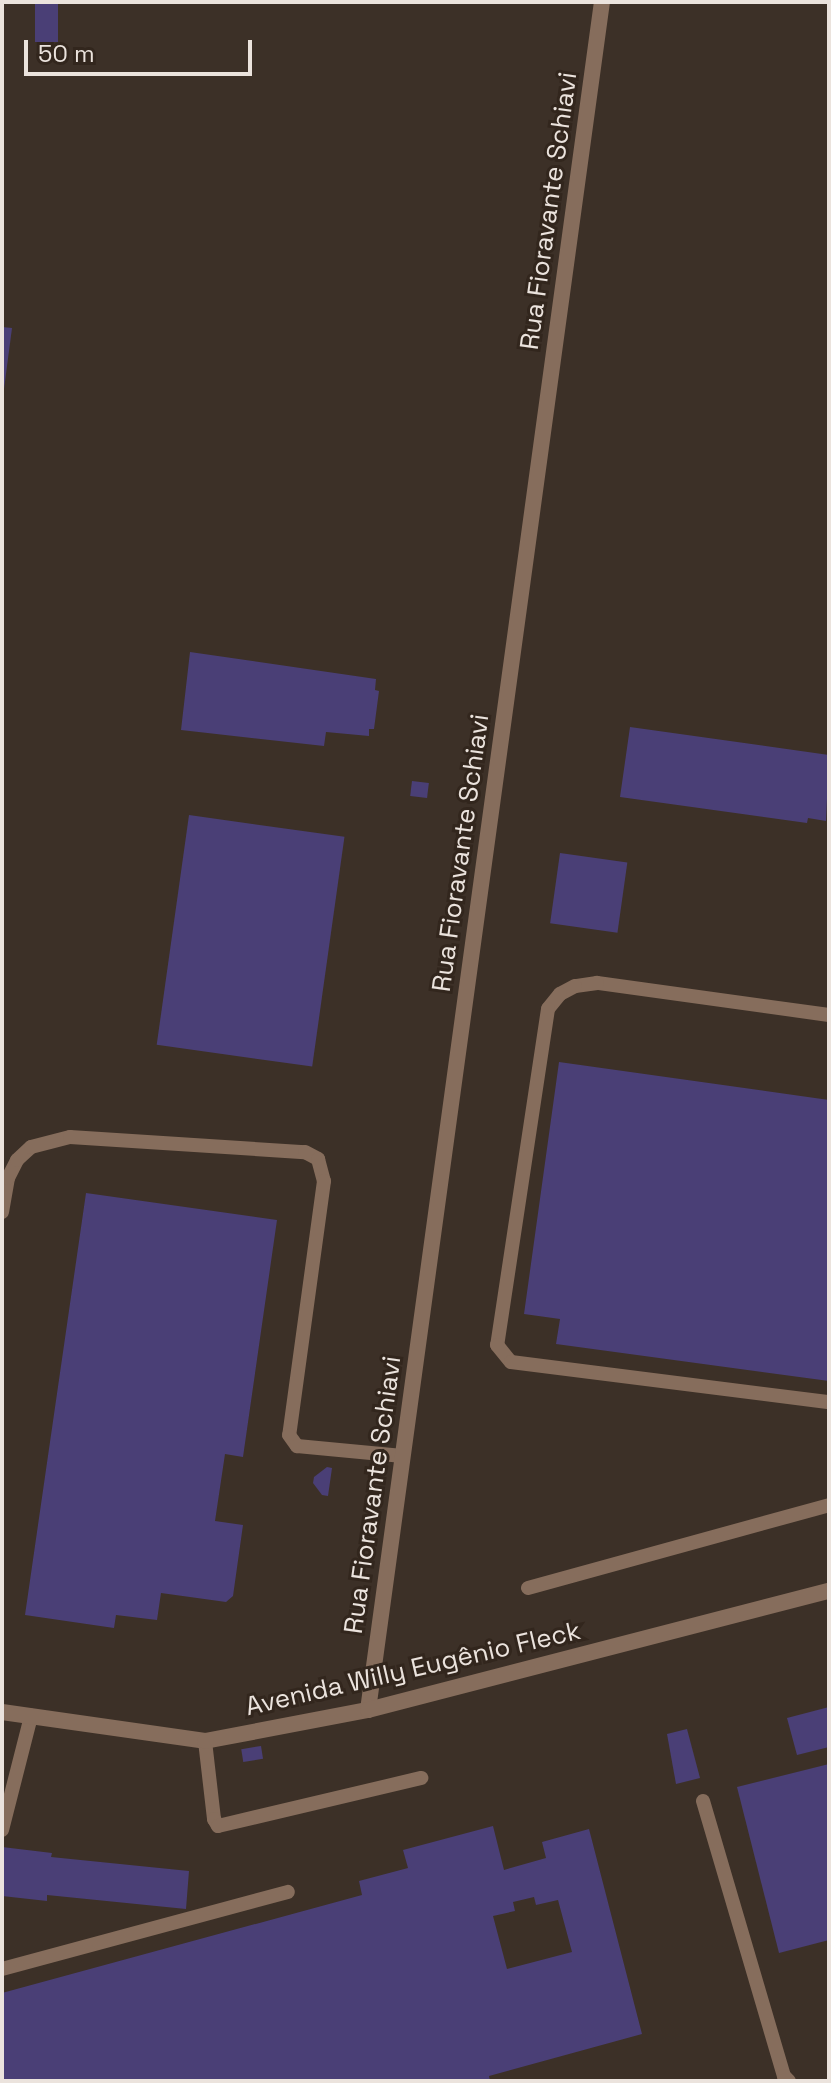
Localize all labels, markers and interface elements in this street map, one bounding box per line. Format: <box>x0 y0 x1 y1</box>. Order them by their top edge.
scale bar <box>28 24 256 74</box>
text: 50 m <box>38 38 95 69</box>
street label: Rua Fioravante Schiavi <box>514 70 584 352</box>
street label: Rua Fioravante Schiavi <box>426 712 496 994</box>
street label: Rua Fioravante Schiavi <box>338 1354 408 1636</box>
street label: Avenida Willy Eugênio Fleck <box>242 1615 584 1723</box>

